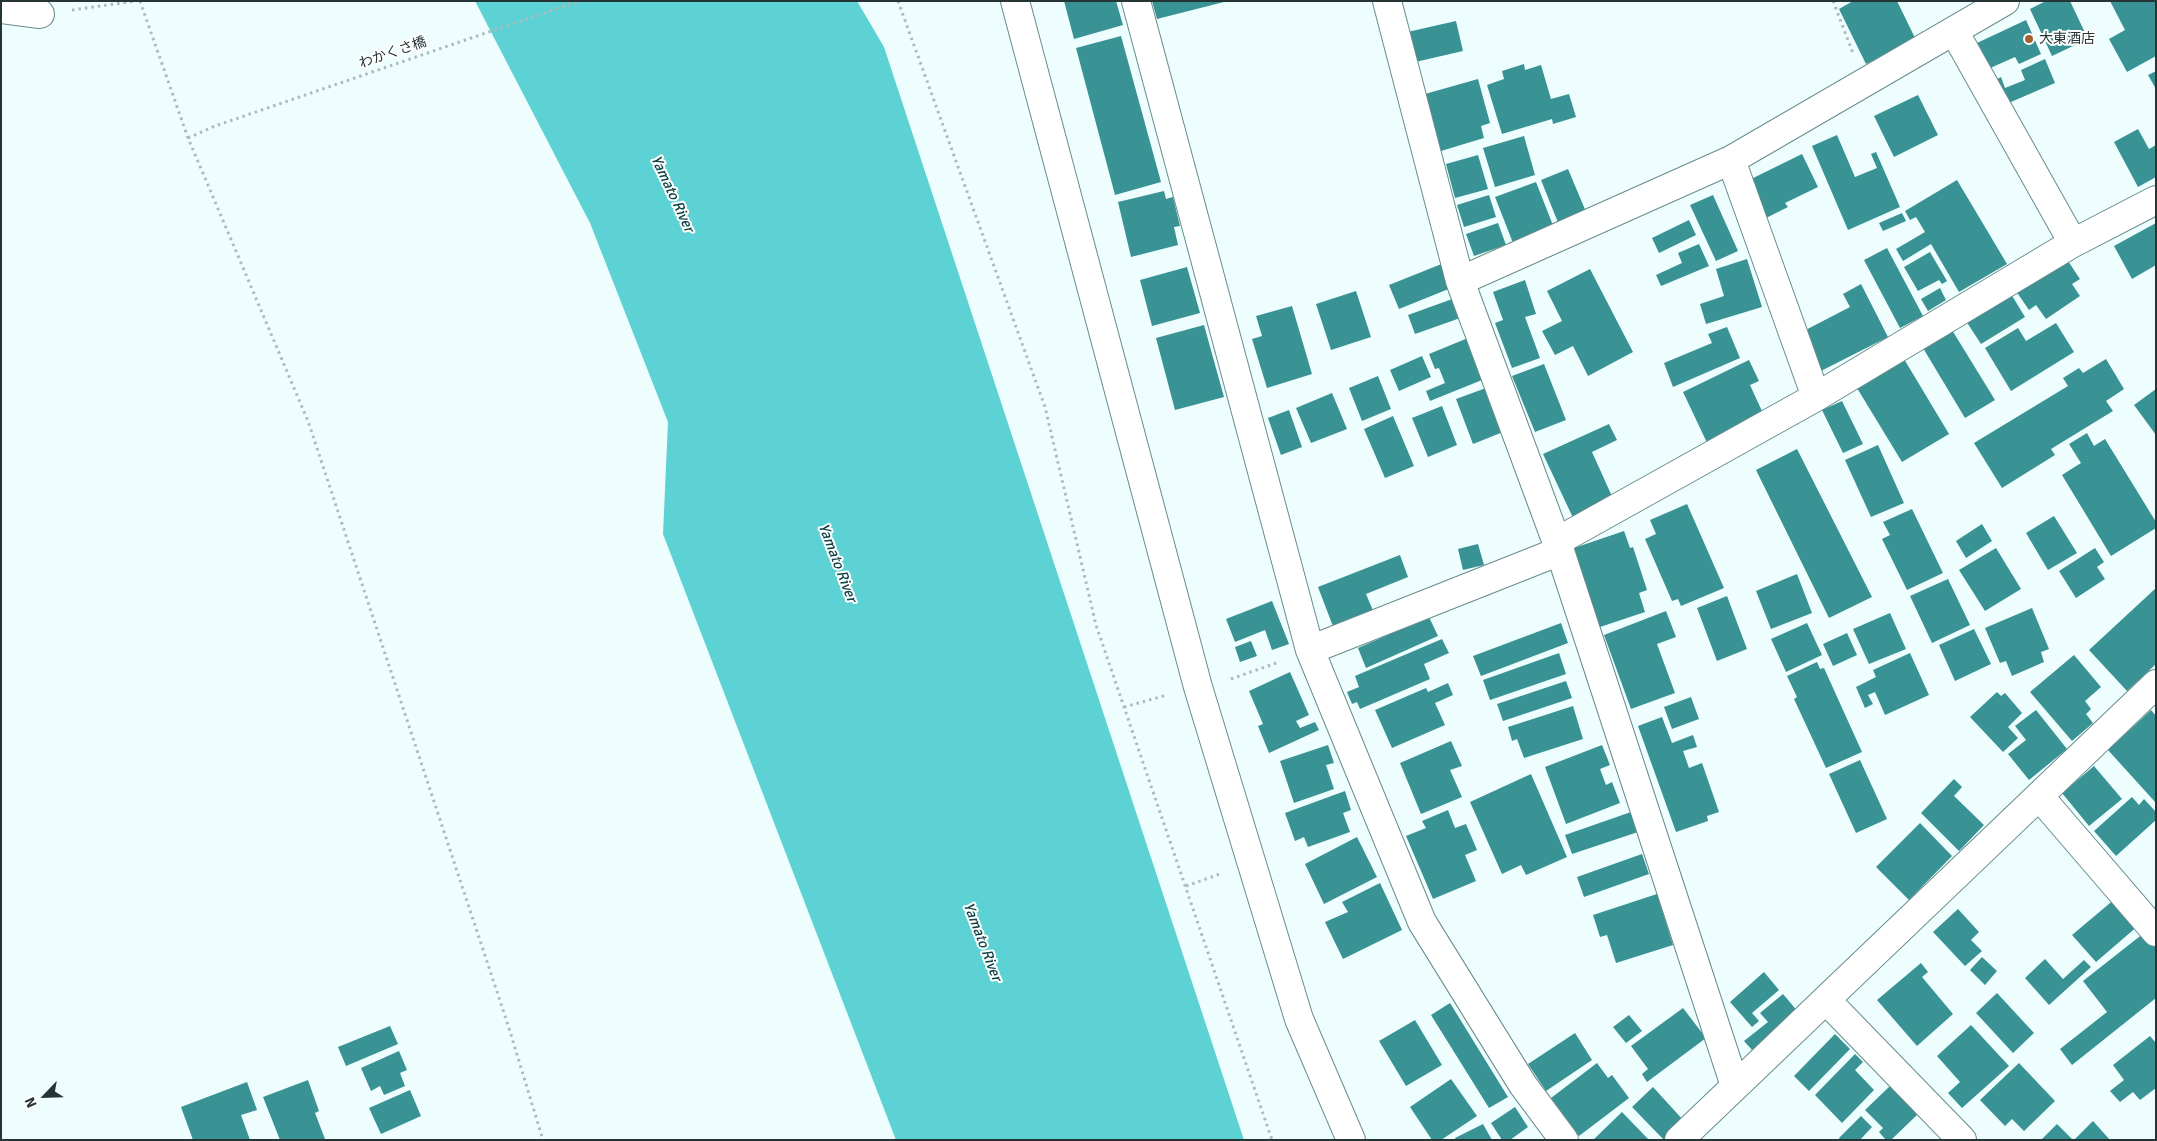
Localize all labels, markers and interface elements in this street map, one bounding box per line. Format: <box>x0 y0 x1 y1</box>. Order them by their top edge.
place label: 大東酒店 <box>2039 31 2095 47</box>
marker: 大東酒店 <box>2023 33 2035 45</box>
street label: わかくさ橋 <box>357 34 429 72</box>
water label: Yamato River <box>646 153 698 235</box>
water label: Yamato River <box>814 521 860 605</box>
water label: Yamato River <box>959 900 1005 984</box>
north arrow <box>20 1071 70 1121</box>
text: N <box>21 1094 41 1110</box>

